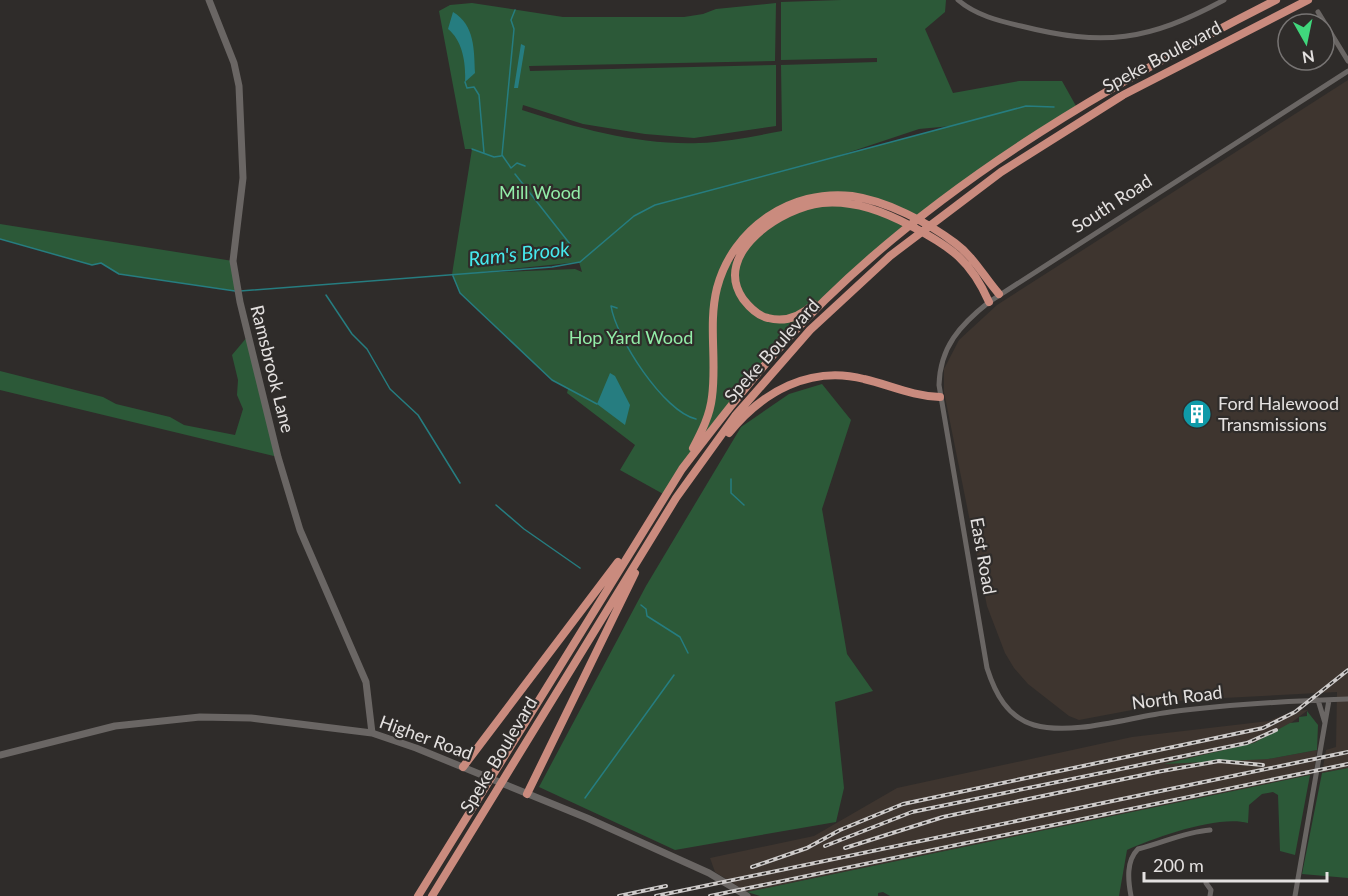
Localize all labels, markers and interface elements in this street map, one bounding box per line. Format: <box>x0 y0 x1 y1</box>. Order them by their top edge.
north arrow <box>1276 12 1336 72</box>
street label: Speke Boulevard <box>1098 16 1225 97</box>
text: N <box>1301 47 1316 68</box>
street label: South Road <box>1067 169 1156 237</box>
park label: Mill Wood <box>499 181 581 203</box>
water label: Ram's Brook <box>467 236 571 270</box>
street label: Speke Boulevard <box>719 294 823 407</box>
street label: Ramsbrook Lane <box>246 303 299 435</box>
park label: Hop Yard Wood <box>569 326 693 348</box>
place label: Ford Halewood Transmissions <box>1218 392 1339 435</box>
building icon: Ford Halewood Transmissions <box>1181 398 1213 430</box>
street label: East Road <box>966 516 1002 596</box>
street label: North Road <box>1130 681 1224 713</box>
street label: Speke Boulevard <box>455 692 541 817</box>
street label: Higher Road <box>377 710 476 764</box>
scale bar <box>1144 845 1327 883</box>
text: 200 m <box>1153 854 1204 876</box>

